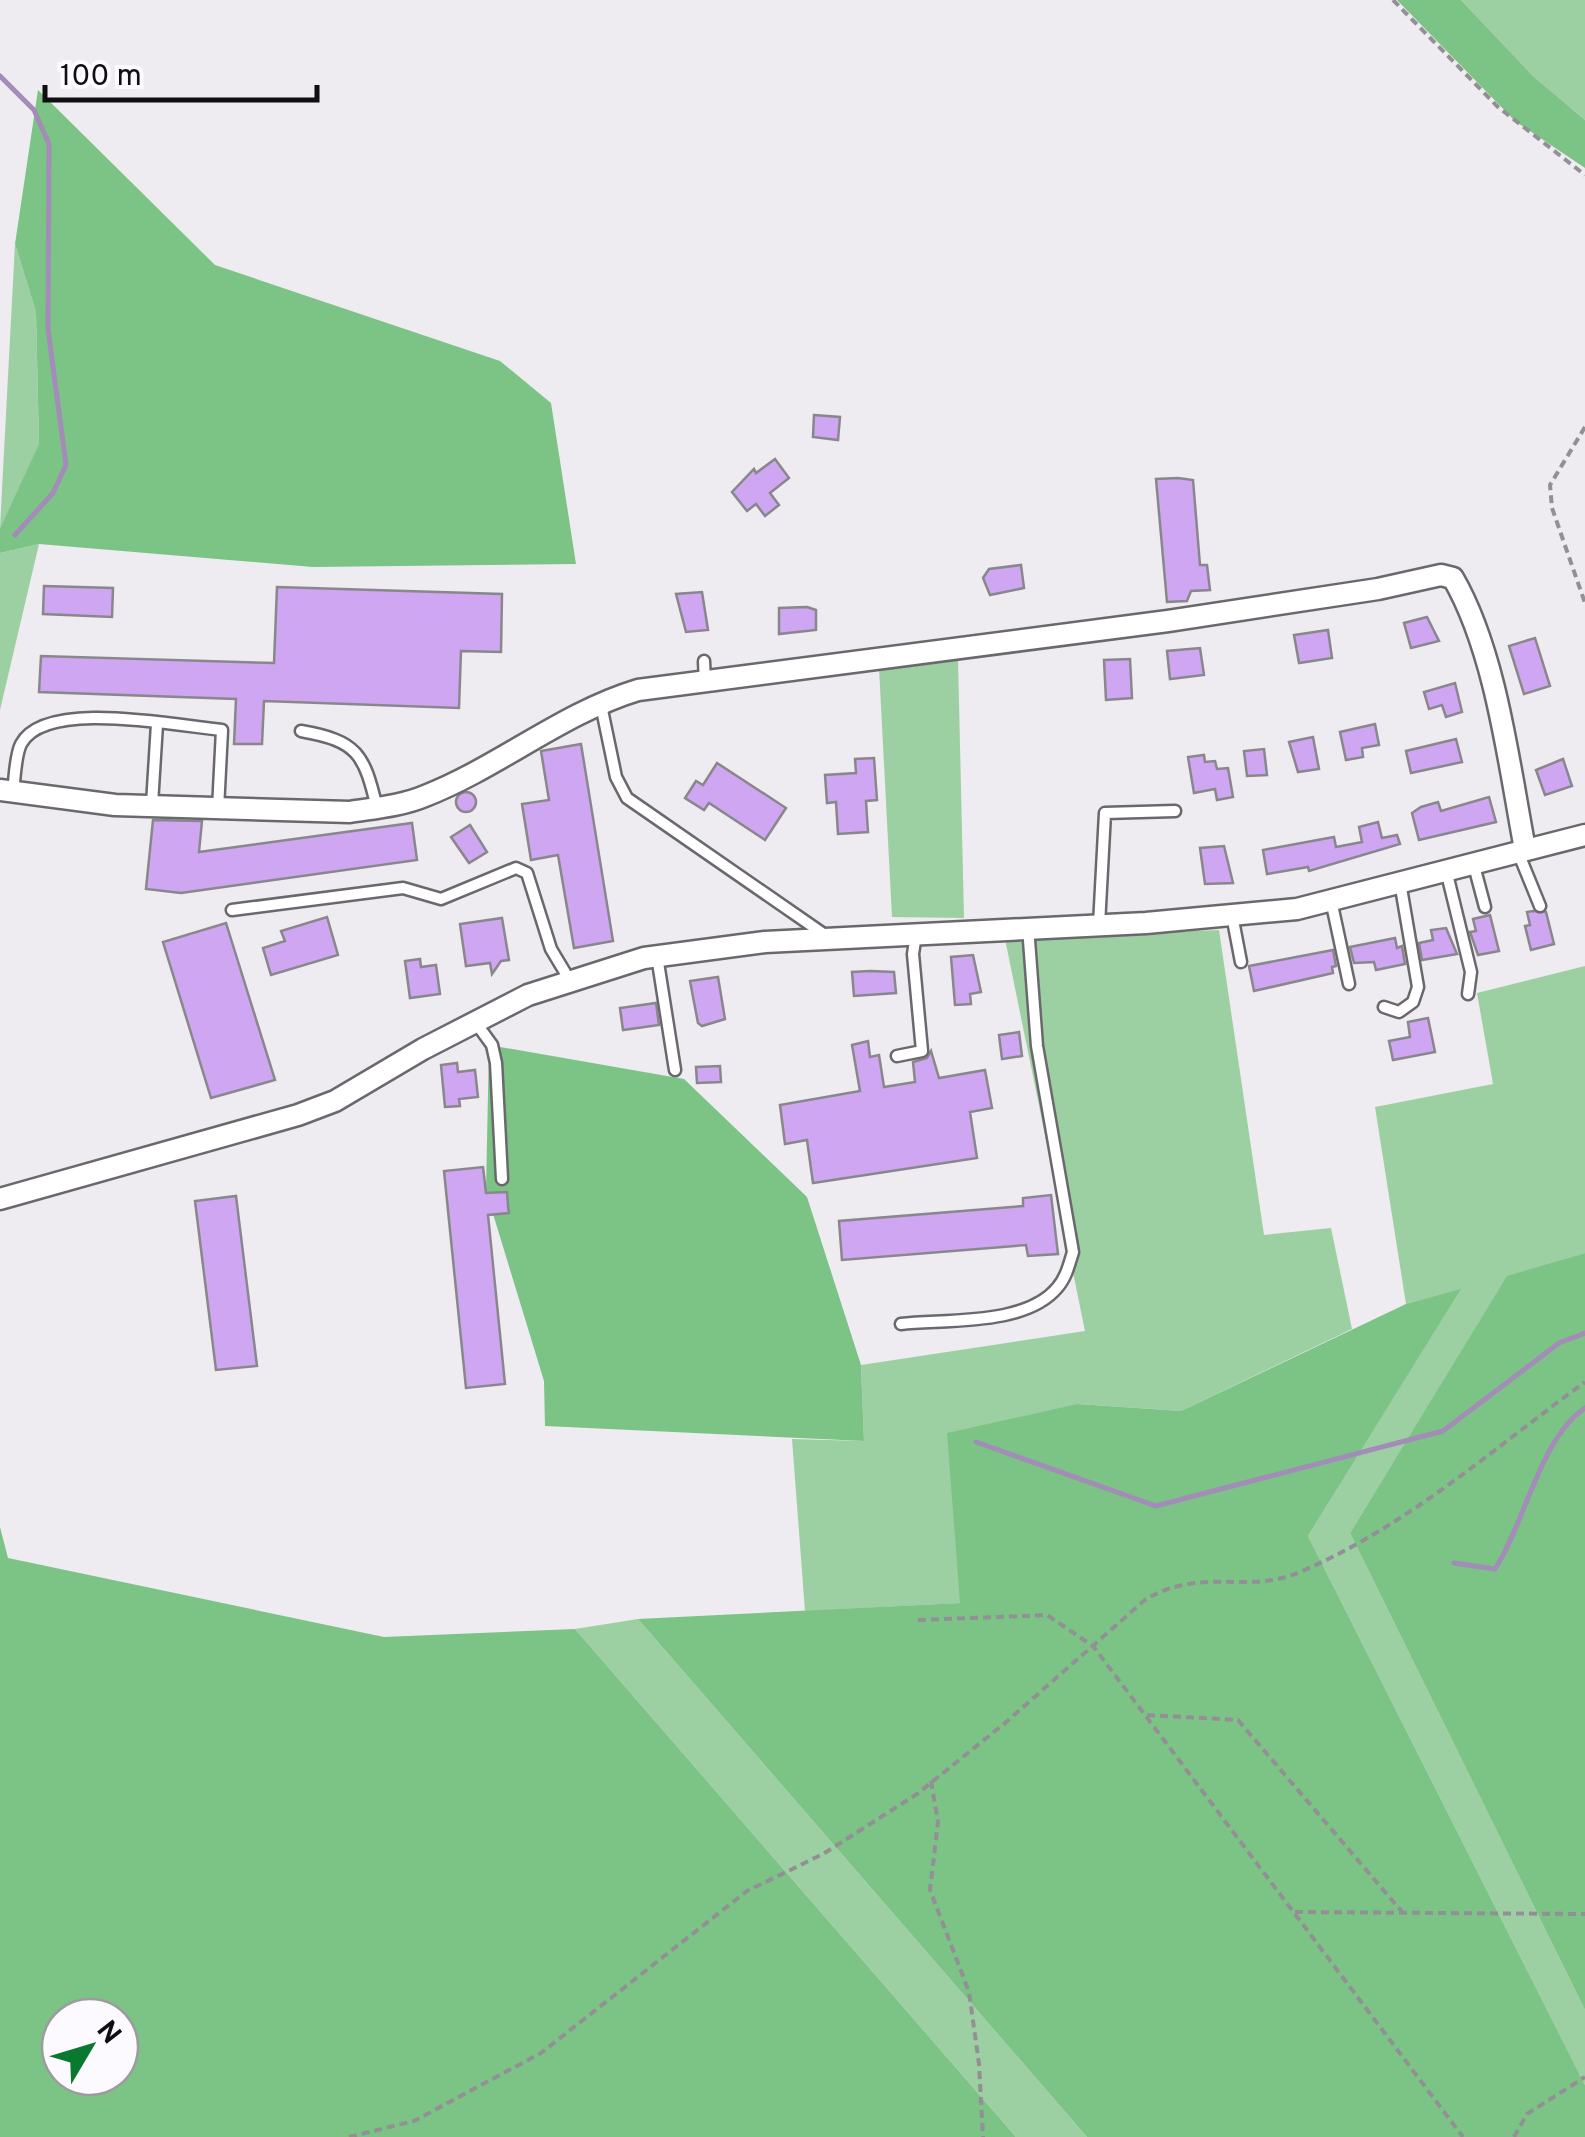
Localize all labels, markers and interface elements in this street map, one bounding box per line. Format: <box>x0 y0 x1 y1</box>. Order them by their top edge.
scale bar <box>45 40 318 102</box>
text: 100 m <box>60 59 142 96</box>
north arrow <box>40 1997 140 2097</box>
text: N <box>87 2014 128 2052</box>

